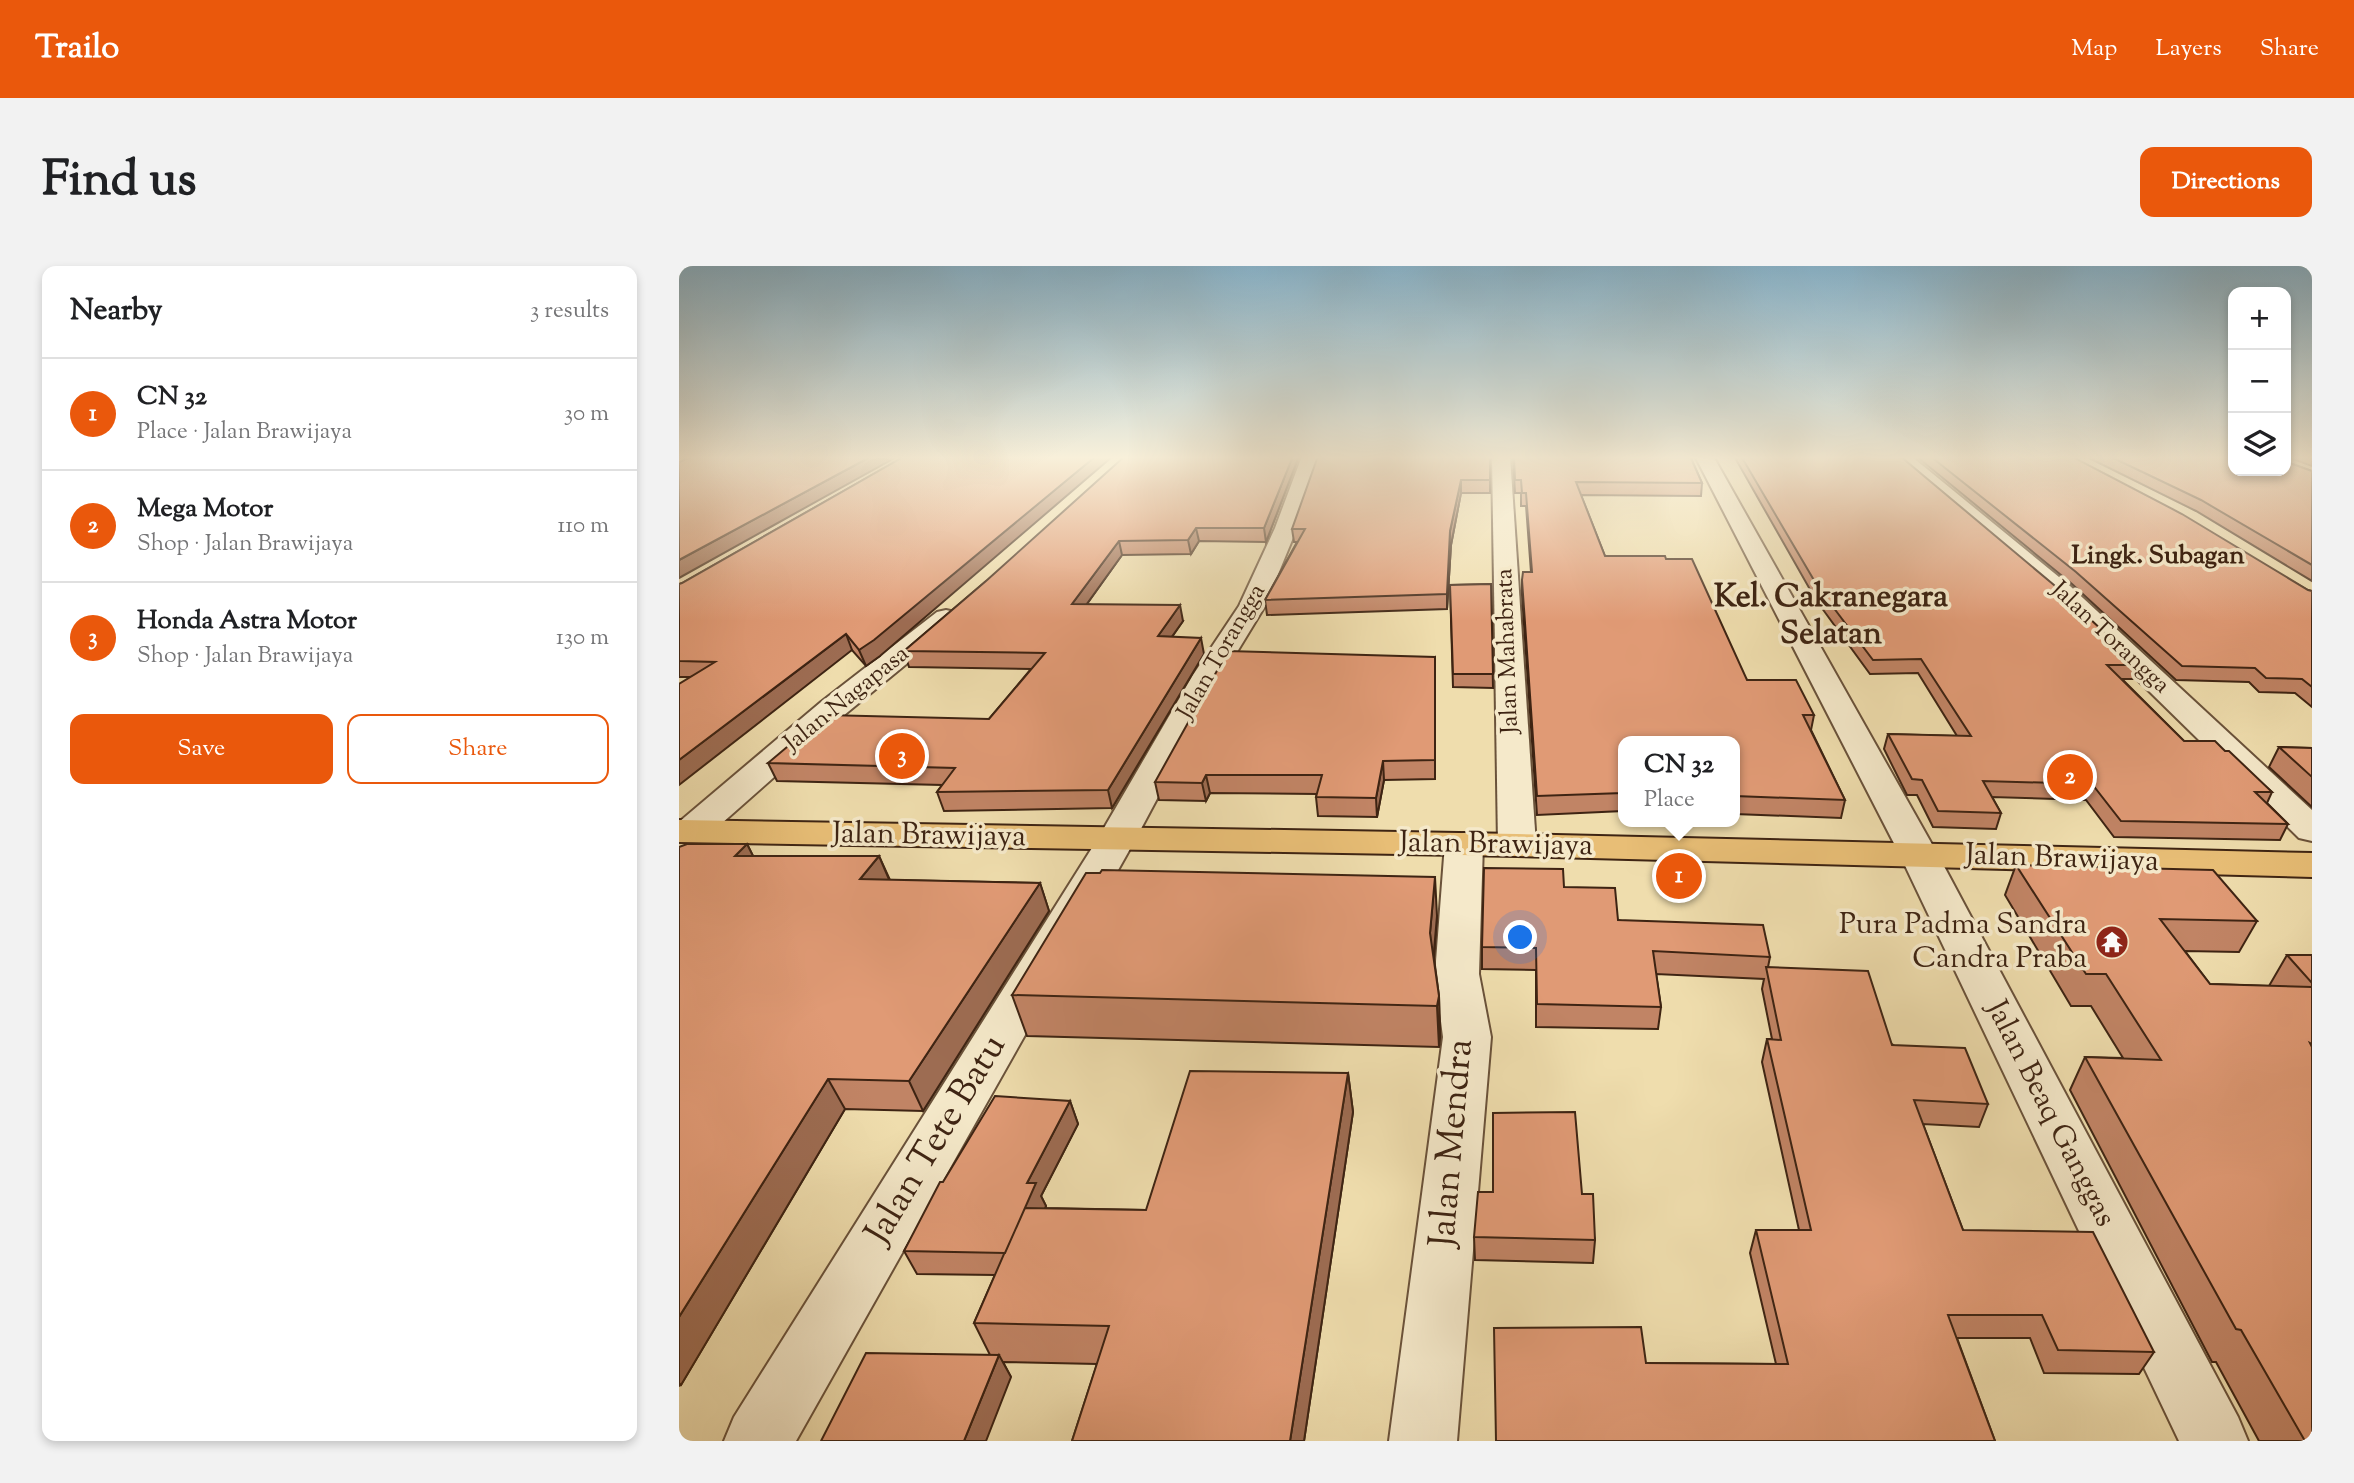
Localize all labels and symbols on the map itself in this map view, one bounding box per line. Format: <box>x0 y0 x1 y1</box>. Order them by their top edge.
district label: Lingk. Subagan <box>2071 538 2245 575</box>
street label: Jalan Mahabrata <box>1488 568 1528 736</box>
street label: Jalan Torangga <box>2042 573 2177 702</box>
district label: Kel. Cakranegara Selatan <box>1714 575 1948 658</box>
street label: Jalan Torangga <box>1168 578 1275 728</box>
street label: Jalan Nagapasa <box>776 638 917 761</box>
pin: 3 <box>879 730 925 782</box>
pin: 2 <box>2047 751 2093 803</box>
street label: Jalan Brawijaya <box>830 813 1026 859</box>
street label: Jalan Brawijaya <box>1397 822 1593 868</box>
street label: Jalan Brawijaya <box>1962 834 2160 884</box>
pin: 1 <box>1656 850 1702 902</box>
place label: Pura Padma Sandra Candra Praba <box>1839 904 2087 981</box>
your location <box>1503 920 1537 954</box>
temple icon: Pura Padma Sandra Candra Praba <box>2093 923 2131 961</box>
street label: Jalan Beaq Ganggas <box>1973 992 2126 1235</box>
street label: Jalan Tete Batu <box>852 1025 1021 1257</box>
street label: Jalan Mendra <box>1417 1037 1489 1251</box>

